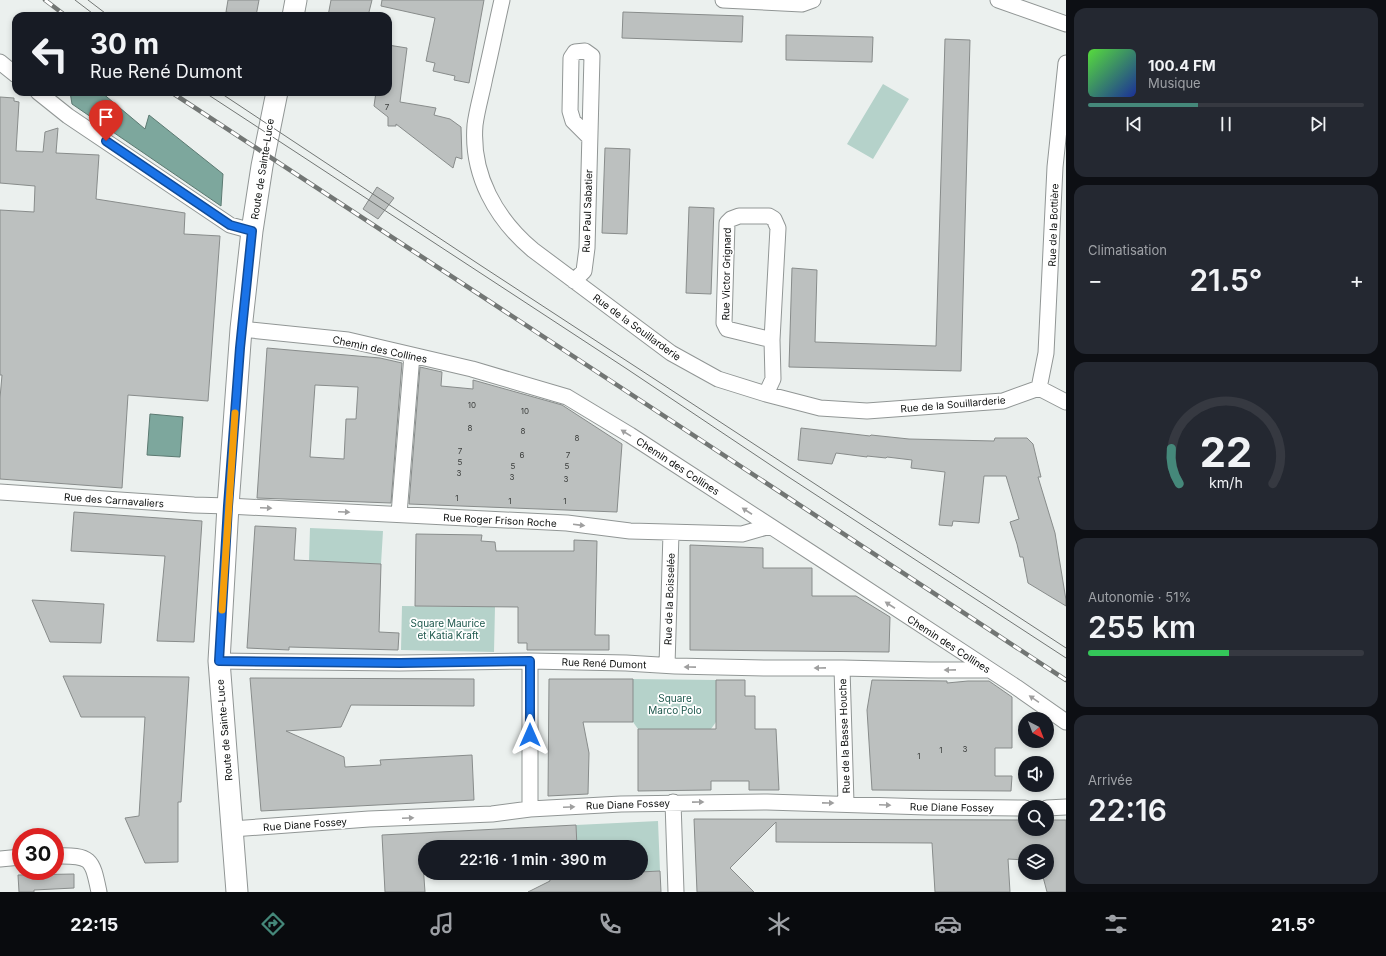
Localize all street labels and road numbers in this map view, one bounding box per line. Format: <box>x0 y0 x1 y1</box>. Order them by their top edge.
street label: Route de Sainte-Luce <box>248 118 276 220</box>
street label: Rue Paul Sabatier <box>580 169 594 253</box>
street label: Rue de la Bottière <box>1046 183 1060 267</box>
street label: Rue Victor Grignard <box>719 227 733 321</box>
street label: Rue de la Souillarderie <box>591 291 683 363</box>
street label: Chemin des Collines <box>332 333 428 365</box>
street label: Rue de la Souillarderie <box>900 393 1006 415</box>
street label: Chemin des Collines <box>634 435 722 497</box>
street label: Rue des Carnavaliers <box>64 491 164 509</box>
street label: Rue Roger Frison Roche <box>443 511 557 529</box>
street label: Rue de la Boisselée <box>661 553 677 645</box>
street label: Chemin des Collines <box>905 613 993 675</box>
street label: Rue René Dumont <box>561 656 647 671</box>
street label: Rue de la Basse Houche <box>836 678 852 794</box>
street label: Route de Sainte-Luce <box>214 679 234 781</box>
street label: Rue Diane Fossey <box>586 797 671 811</box>
street label: Rue Diane Fossey <box>910 800 995 814</box>
street label: Rue Diane Fossey <box>263 815 348 833</box>

